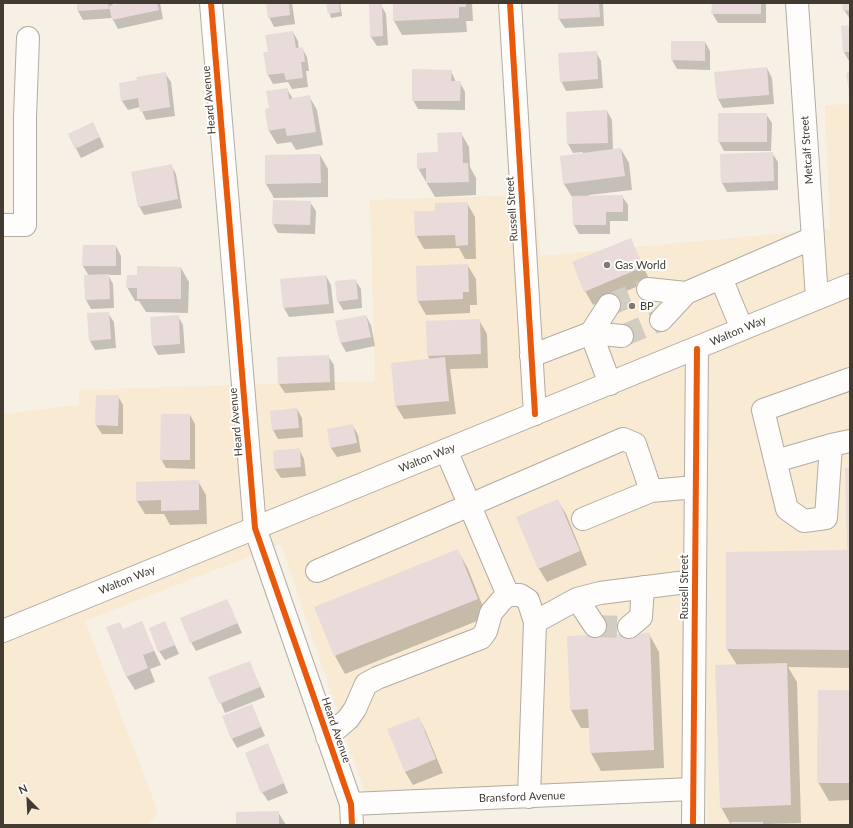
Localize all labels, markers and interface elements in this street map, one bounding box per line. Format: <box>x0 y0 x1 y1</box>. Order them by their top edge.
street label: Heard Avenue <box>199 65 219 135</box>
street label: Metcalf Street <box>798 115 816 185</box>
street label: Russell Street <box>503 176 521 242</box>
place label: Gas World <box>615 258 666 272</box>
marker: Gas World <box>602 260 612 270</box>
place label: BP <box>640 299 654 313</box>
marker: BP <box>627 301 637 311</box>
street label: Walton Way <box>708 313 768 349</box>
street label: Heard Avenue <box>226 387 246 457</box>
street label: Walton Way <box>397 441 457 475</box>
street label: Russell Street <box>677 554 691 620</box>
street label: Walton Way <box>97 563 157 597</box>
street label: Heard Avenue <box>319 695 353 765</box>
north arrow <box>8 780 48 820</box>
text: N <box>16 781 29 796</box>
street label: Bransford Avenue <box>479 789 565 805</box>

